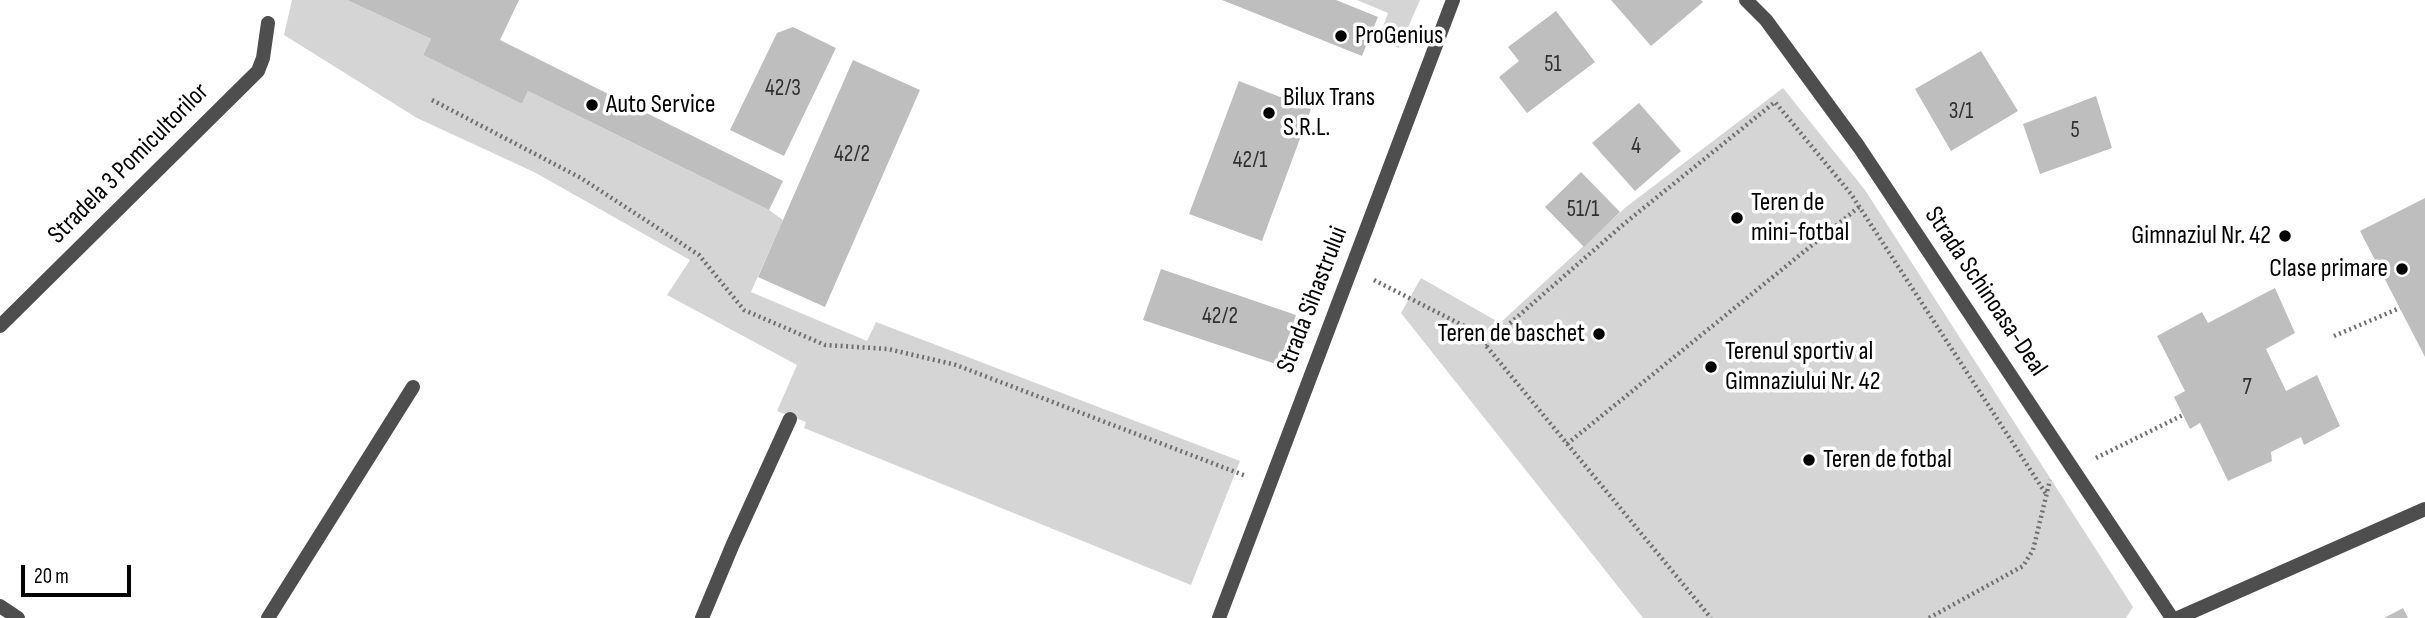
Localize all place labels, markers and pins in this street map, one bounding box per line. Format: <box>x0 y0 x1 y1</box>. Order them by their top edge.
place label: ProGenius <box>1355 20 1443 52</box>
marker: ProGenius <box>1333 28 1349 44</box>
place label: Bilux Trans S.R.L. <box>1283 82 1375 144</box>
place label: Auto Service <box>606 89 716 121</box>
marker: Auto Service <box>584 97 600 113</box>
marker: Bilux Trans S.R.L. <box>1261 105 1277 121</box>
place label: Teren de mini-fotbal <box>1751 187 1849 248</box>
marker: Teren de mini-fotbal <box>1729 210 1745 226</box>
place label: Gimnaziul Nr. 42 <box>2131 220 2271 252</box>
marker: Gimnaziul Nr. 42 <box>2277 228 2293 244</box>
place label: Clase primare <box>2269 253 2388 285</box>
marker: Clase primare <box>2394 261 2410 277</box>
place label: Teren de baschet <box>1438 318 1585 350</box>
marker: Teren de baschet <box>1591 326 1607 342</box>
place label: Terenul sportiv al Gimnaziului Nr. 42 <box>1725 336 1880 398</box>
marker: Terenul sportiv al Gimnaziului Nr. 42 <box>1703 359 1719 375</box>
place label: Teren de fotbal <box>1823 444 1952 476</box>
marker: Teren de fotbal <box>1801 452 1817 468</box>

